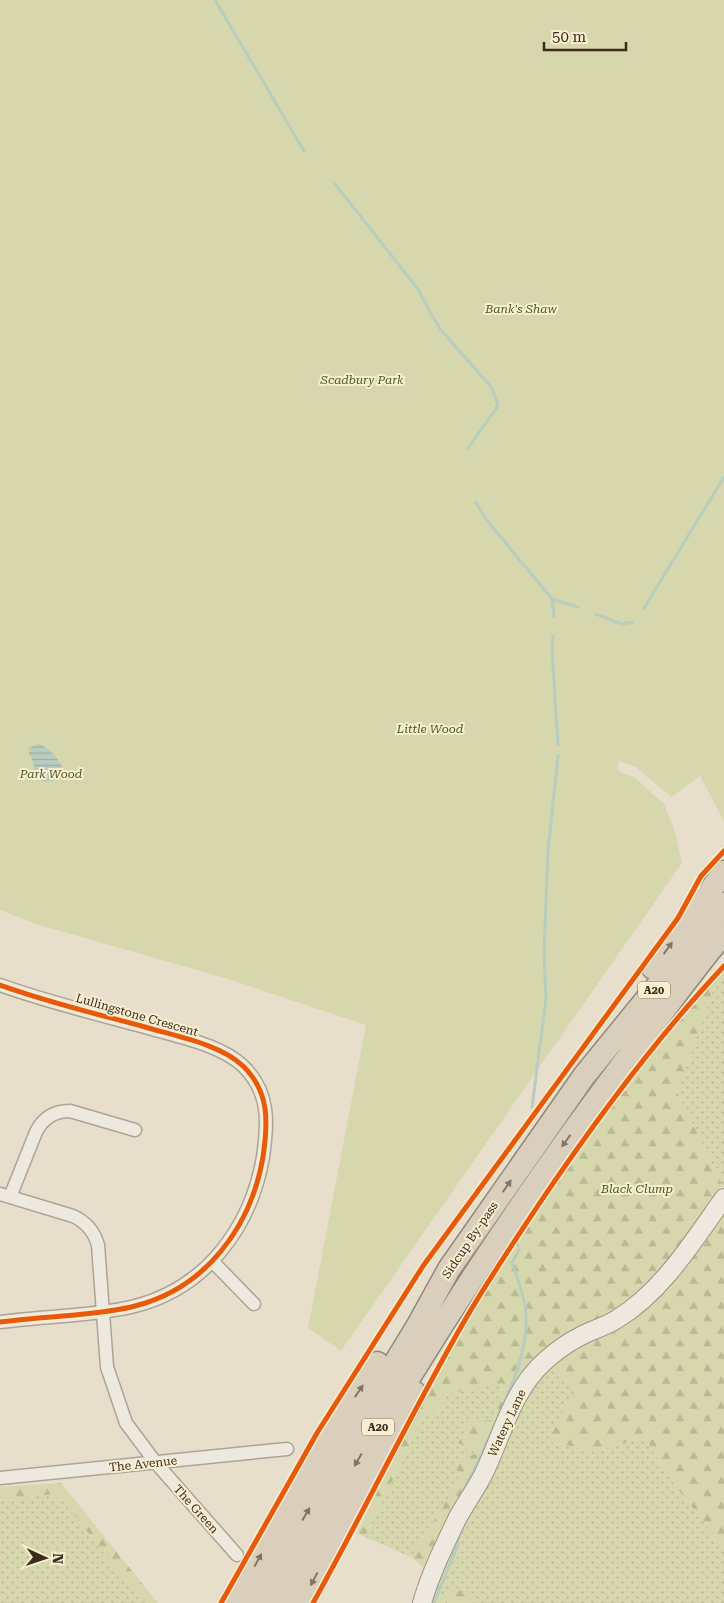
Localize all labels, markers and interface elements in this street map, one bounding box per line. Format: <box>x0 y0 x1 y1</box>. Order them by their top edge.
scale bar <box>544 20 626 52</box>
text: 50 m <box>552 28 587 46</box>
park label: Bank's Shaw <box>484 302 557 316</box>
park label: Scadbury Park <box>319 373 404 387</box>
park label: Little Wood <box>396 722 464 736</box>
park label: Park Wood <box>19 767 83 781</box>
one-way arrow <box>663 941 673 955</box>
road number: A20 <box>638 982 670 998</box>
street label: Lullingstone Crescent <box>74 991 200 1039</box>
one-way arrow <box>560 1134 571 1147</box>
one-way arrow <box>502 1179 512 1193</box>
park label: Black Clump <box>600 1182 673 1196</box>
street label: Sidcup By-pass <box>439 1199 501 1281</box>
one-way arrow <box>354 1384 364 1397</box>
street label: Watery Lane <box>485 1387 529 1459</box>
road number: A20 <box>362 1418 394 1435</box>
street label: The Avenue <box>108 1453 178 1475</box>
one-way arrow <box>354 1453 363 1466</box>
street label: The Green <box>171 1482 222 1536</box>
one-way arrow <box>301 1507 310 1521</box>
north arrow <box>20 1533 70 1583</box>
text: N <box>50 1553 66 1565</box>
one-way arrow <box>253 1554 262 1567</box>
one-way arrow <box>310 1572 318 1586</box>

